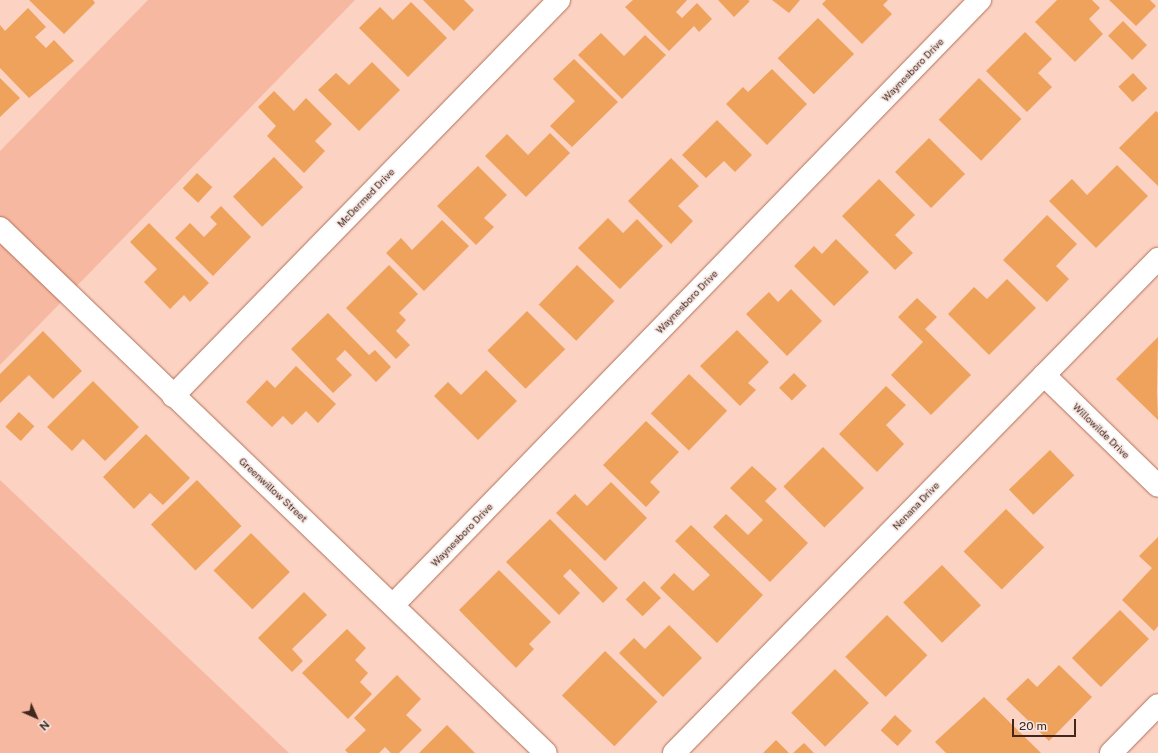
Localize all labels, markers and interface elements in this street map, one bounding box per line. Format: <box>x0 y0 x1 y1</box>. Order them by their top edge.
street label: Waynesboro Drive <box>880 36 946 104</box>
street label: McDermed Drive <box>335 166 397 230</box>
street label: Waynesboro Drive <box>654 268 720 336</box>
street label: Willowilde Drive <box>1070 401 1132 461</box>
street label: Greenwillow Street <box>236 455 310 525</box>
street label: Nenana Drive <box>890 480 942 532</box>
street label: Waynesboro Drive <box>429 501 495 569</box>
north arrow <box>16 697 56 737</box>
scale bar <box>1014 711 1078 737</box>
text: N <box>37 718 52 733</box>
text: 20 m <box>1019 719 1047 733</box>

